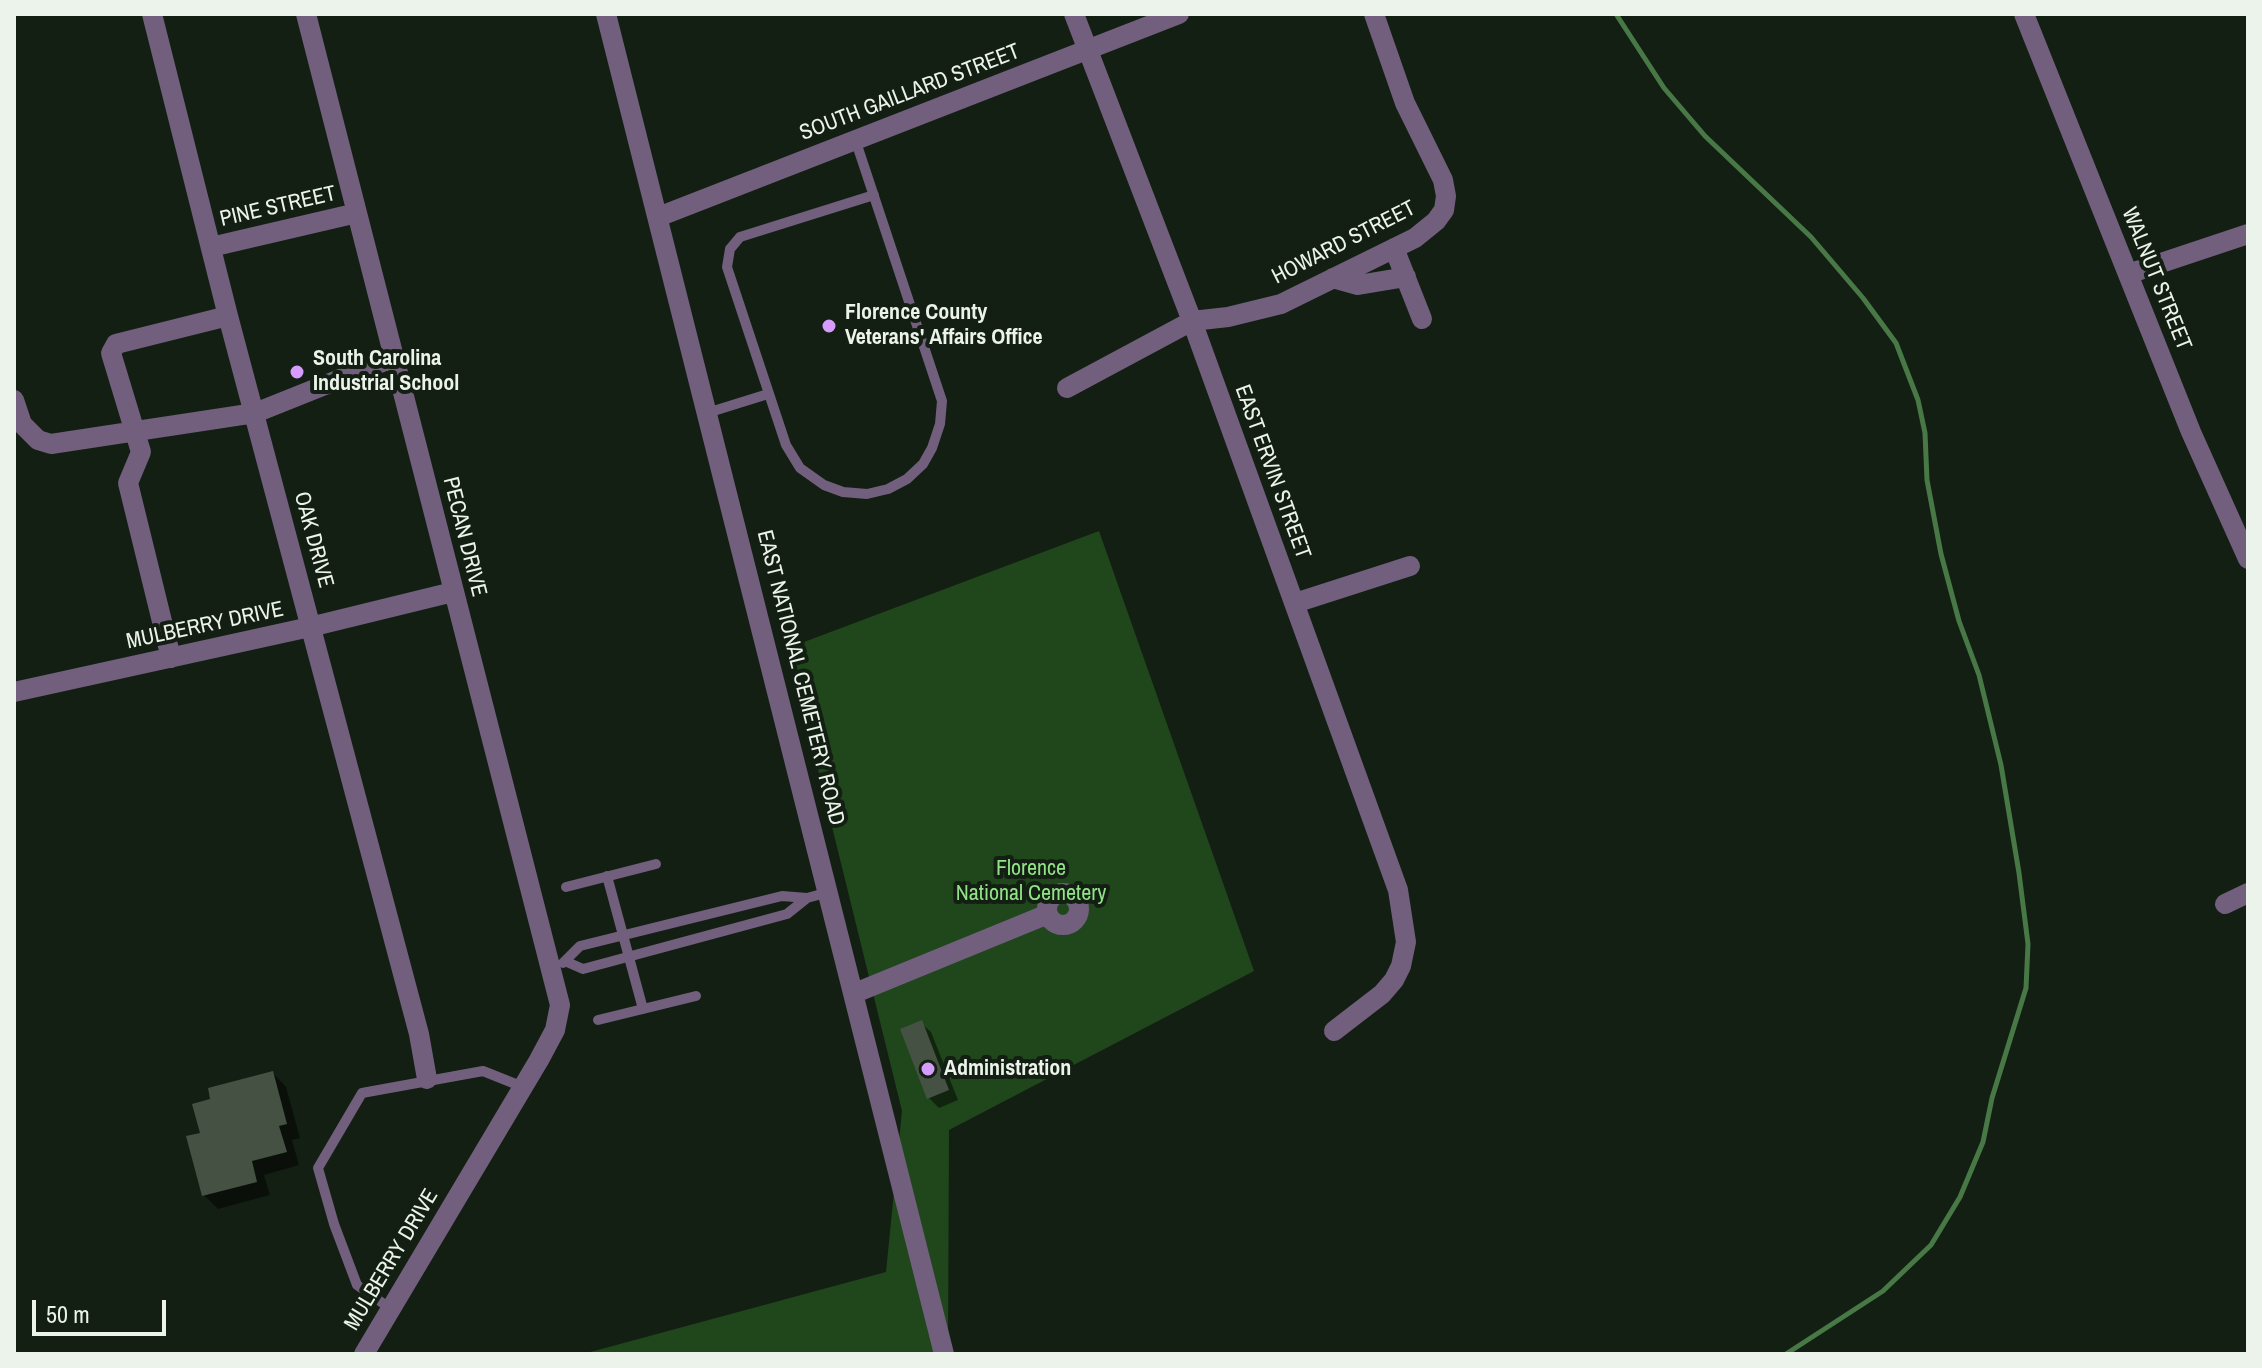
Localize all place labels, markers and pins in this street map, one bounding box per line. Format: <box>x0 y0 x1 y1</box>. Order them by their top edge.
place label: Florence County Veterans' Affairs Office <box>845 300 1042 352</box>
marker: Florence County Veterans' Affairs Office <box>820 317 838 335</box>
place label: South Carolina Industrial School <box>313 346 459 398</box>
marker: South Carolina Industrial School <box>288 363 306 381</box>
place label: Administration <box>944 1056 1071 1082</box>
marker: Administration <box>919 1060 937 1078</box>

